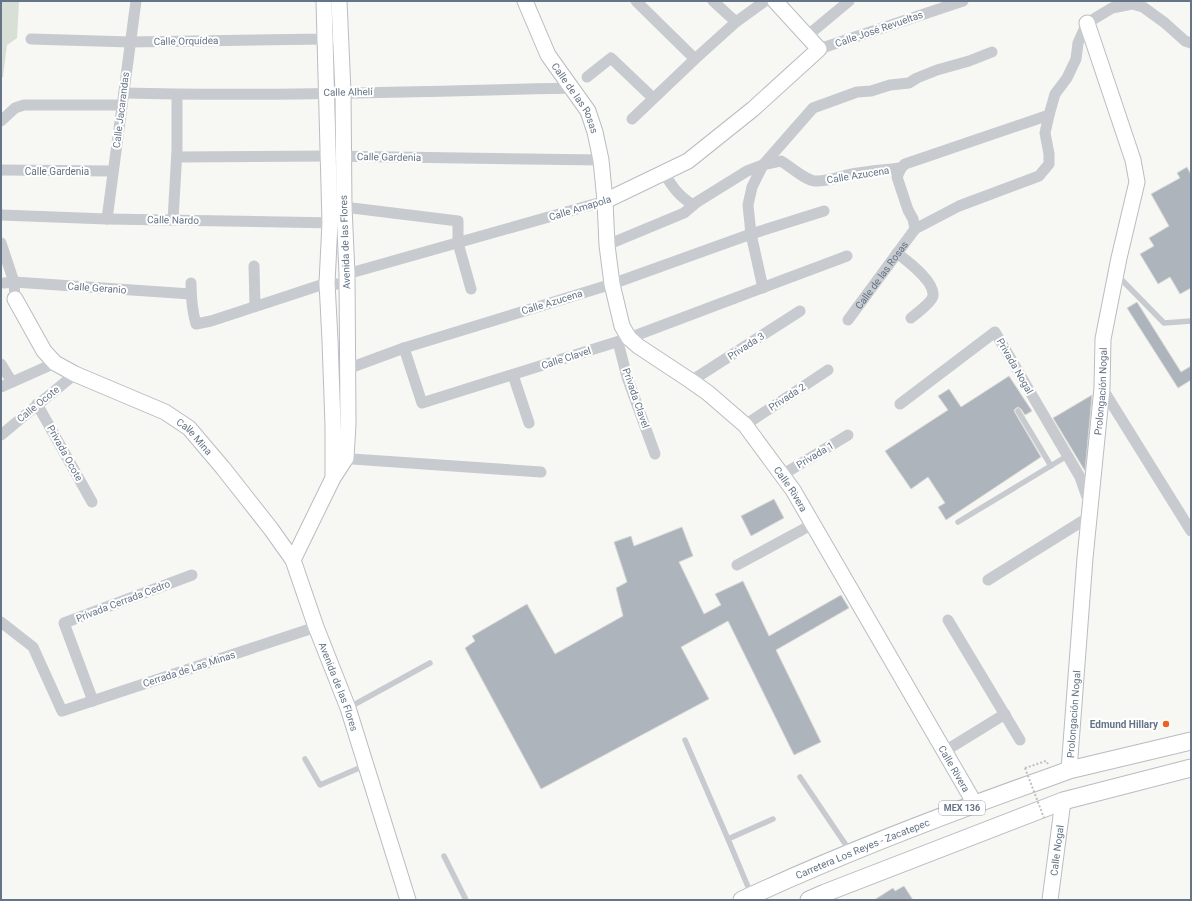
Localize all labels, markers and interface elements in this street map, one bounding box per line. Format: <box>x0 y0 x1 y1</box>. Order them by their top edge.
street label: Calle José Revueltas <box>834 9 924 49</box>
street label: Calle Orquídea <box>153 35 219 47</box>
street label: Calle de las Rosas <box>550 60 601 135</box>
street label: Calle Jacarandas <box>111 71 131 149</box>
street label: Calle Alhelí <box>323 86 373 98</box>
street label: Calle Gardenia <box>357 151 421 163</box>
street label: Calle Azucena <box>826 165 890 185</box>
street label: Calle Gardenia <box>25 166 89 177</box>
street label: Calle Amapola <box>548 193 612 223</box>
street label: Avenida de las Flores <box>338 195 352 289</box>
street label: Calle Nardo <box>147 214 199 226</box>
street label: Calle de las Rosas <box>853 239 910 311</box>
street label: Calle Geranio <box>67 280 127 296</box>
street label: Calle Azucena <box>520 288 584 316</box>
street label: Privada 3 <box>726 330 766 362</box>
street label: Privada Nogal <box>995 336 1035 396</box>
street label: Calle Clavel <box>540 345 592 371</box>
street label: Prolongación Nogal <box>1092 347 1108 436</box>
street label: Privada Clavel <box>621 367 651 429</box>
street label: Privada 2 <box>767 381 808 413</box>
street label: Calle Ocote <box>15 384 61 424</box>
street label: Calle Mina <box>175 416 215 457</box>
street label: Privada Ocote <box>45 423 85 483</box>
street label: Privada 1 <box>794 440 836 470</box>
street label: Calle Rivera <box>772 464 810 514</box>
street label: Privada Cerrada Cedro <box>74 578 172 624</box>
street label: Avenida de las Flores <box>317 640 360 732</box>
street label: Cerrada de Las Minas <box>141 649 237 689</box>
street label: Prolongación Nogal <box>1064 670 1082 758</box>
place label: Edmund Hillary <box>1090 719 1159 730</box>
marker: Edmund Hillary <box>1161 719 1171 729</box>
street label: Calle Rivera <box>937 743 972 794</box>
road number: MEX 136 <box>939 801 985 815</box>
street label: Carretera Los Reyes - Zacatepec <box>794 816 931 881</box>
street label: Calle Nogal <box>1048 824 1065 876</box>

